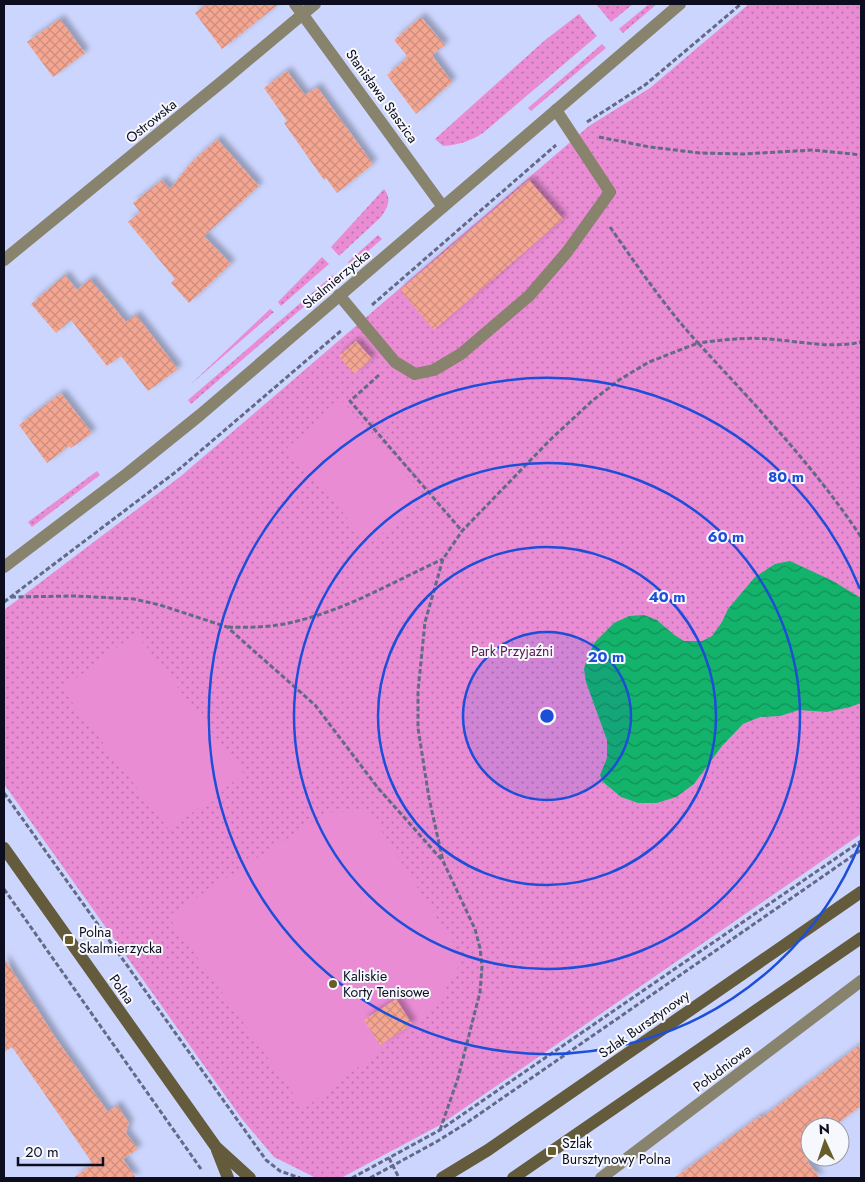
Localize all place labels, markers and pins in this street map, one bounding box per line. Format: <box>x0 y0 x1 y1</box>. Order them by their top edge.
centre of rings <box>538 707 556 725</box>
place label: Polna Skalmierzycka <box>79 922 162 958</box>
marker: Polna Skalmierzycka <box>63 934 75 946</box>
place label: Kaliskie Korty Tenisowe <box>343 966 430 1002</box>
marker: Kaliskie Korty Tenisowe <box>327 978 339 990</box>
place label: Szlak Bursztynowy Polna <box>562 1133 671 1169</box>
marker: Szlak Bursztynowy Polna <box>546 1145 558 1157</box>

